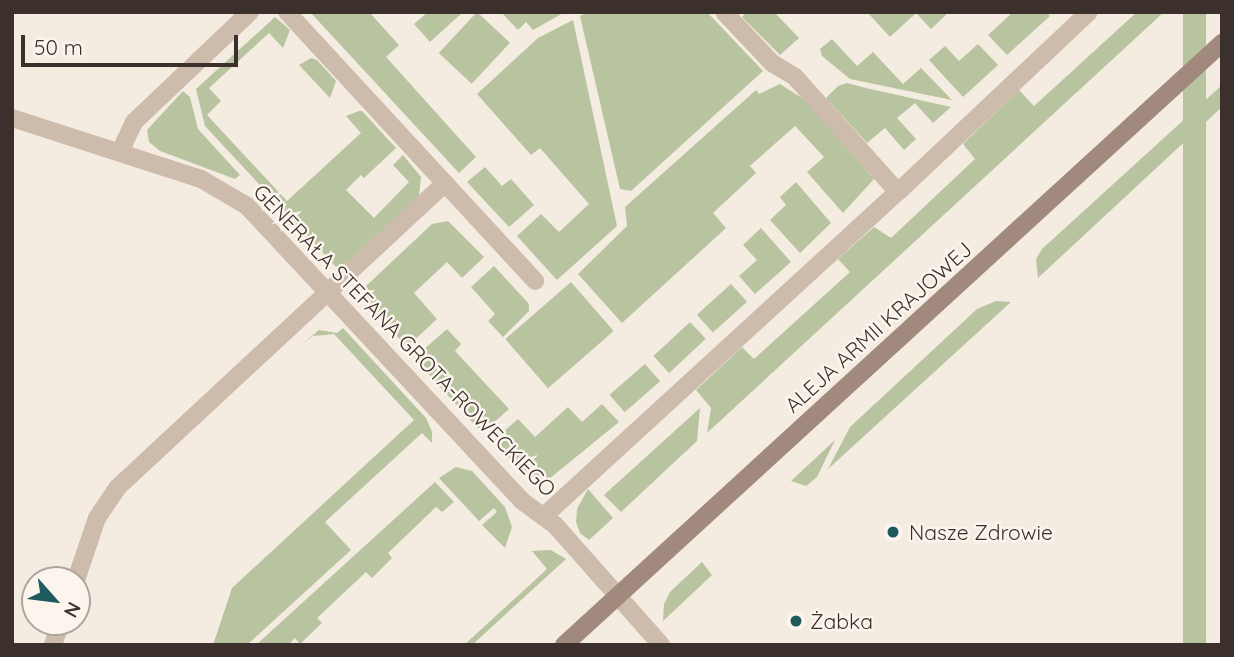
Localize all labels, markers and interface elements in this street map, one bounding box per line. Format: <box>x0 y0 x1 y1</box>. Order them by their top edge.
scale bar <box>24 21 242 65</box>
text: 50 m <box>34 34 83 60</box>
street label: GENERAŁA STEFANA GROTA-ROWECKIEGO <box>249 179 561 501</box>
street label: ALEJA ARMII KRAJOWEJ <box>779 236 977 418</box>
place label: Nasze Zdrowie <box>909 519 1053 545</box>
marker: Nasze Zdrowie <box>883 522 903 542</box>
north arrow <box>21 566 91 636</box>
text: N <box>59 598 87 622</box>
place label: Żabka <box>810 608 873 634</box>
marker: Żabka <box>788 613 804 629</box>

